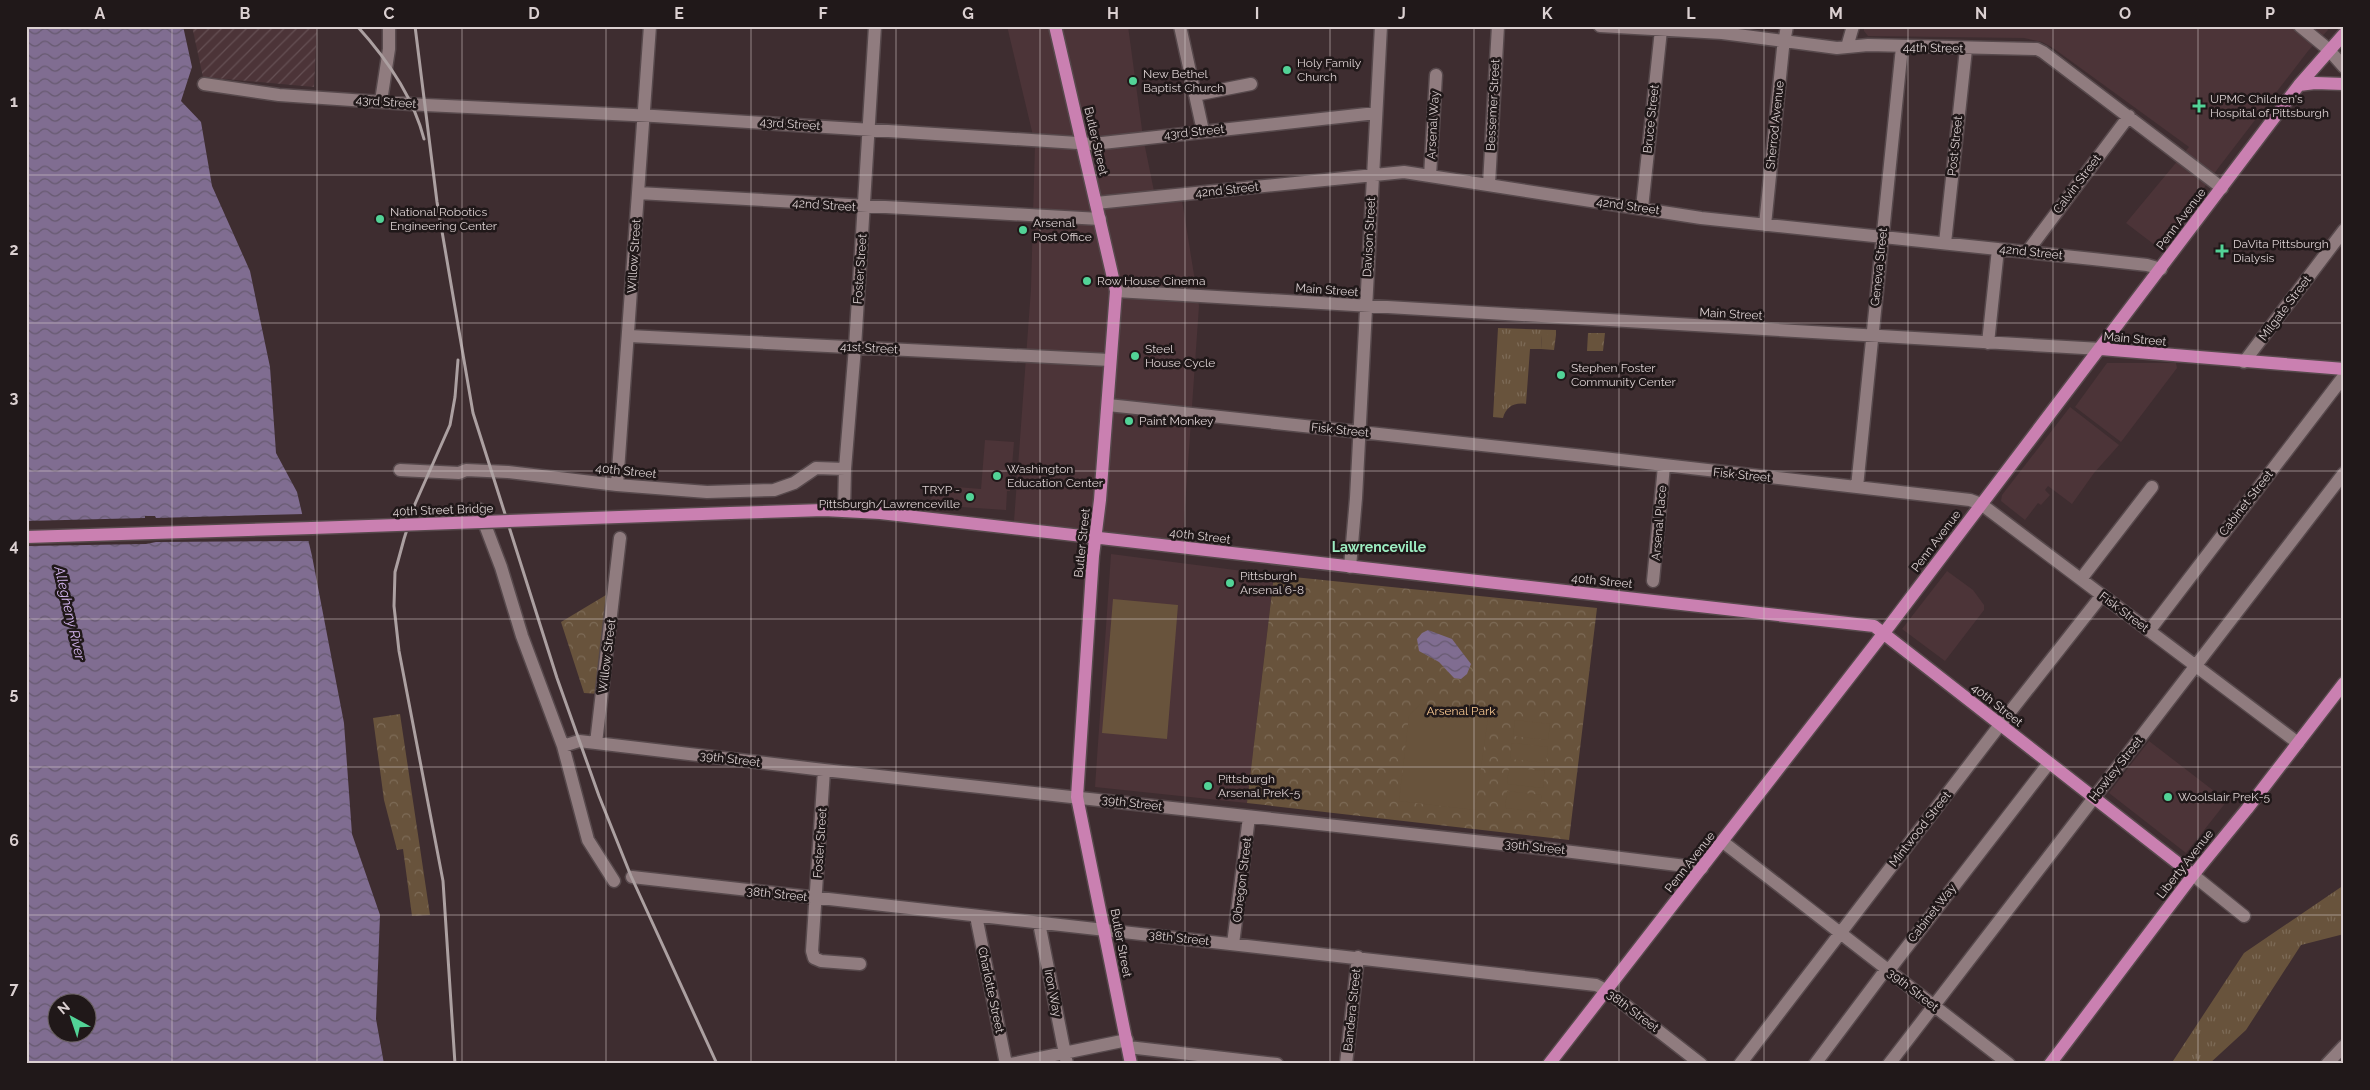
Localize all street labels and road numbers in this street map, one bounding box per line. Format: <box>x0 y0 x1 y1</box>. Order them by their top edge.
street label: 44th Street <box>1903 40 1963 56</box>
street label: Bessemer Street <box>1484 59 1502 151</box>
street label: Sherrod Avenue <box>1763 80 1787 170</box>
street label: Bruce Street <box>1640 84 1662 154</box>
street label: Arsenal Way <box>1424 90 1442 160</box>
street label: 43rd Street <box>355 93 417 111</box>
street label: Butler Street <box>1081 105 1111 177</box>
street label: 43rd Street <box>759 115 821 133</box>
street label: Post Street <box>1945 115 1965 177</box>
street label: 43rd Street <box>1163 122 1225 142</box>
street label: Calvin Street <box>2050 152 2104 216</box>
street label: 42nd Street <box>1195 180 1259 200</box>
street label: Penn Avenue <box>2153 186 2209 252</box>
street label: 42nd Street <box>1596 195 1660 217</box>
street label: 42nd Street <box>792 196 856 214</box>
street label: Davison Street <box>1360 197 1378 277</box>
street label: Willow Street <box>624 218 644 294</box>
street label: Geneva Street <box>1868 227 1890 307</box>
street label: Foster Street <box>851 233 869 305</box>
street label: 42nd Street <box>1999 242 2063 262</box>
street label: Milgate Street <box>2256 273 2314 343</box>
street label: Main Street <box>1295 281 1359 299</box>
street label: Main Street <box>1699 305 1763 323</box>
street label: Main Street <box>2103 329 2167 349</box>
street label: 41st Street <box>840 339 898 357</box>
street label: Fisk Street <box>1310 420 1370 440</box>
street label: 40th Street <box>595 461 657 481</box>
street label: Fisk Street <box>1712 465 1772 485</box>
street label: Cabinet Street <box>2216 468 2276 538</box>
street label: Arsenal Place <box>1649 485 1669 561</box>
street label: 40th Street Bridge <box>392 501 494 519</box>
street label: Butler Street <box>1071 508 1093 578</box>
street label: Penn Avenue <box>1908 508 1964 574</box>
street label: 40th Street <box>1169 525 1231 547</box>
street label: 40th Street <box>1571 571 1633 591</box>
street label: Fisk Street <box>2097 589 2151 635</box>
street label: Willow Street <box>596 618 618 694</box>
street label: 40th Street <box>1969 681 2025 729</box>
street label: Howley Street <box>2086 734 2146 804</box>
street label: 39th Street <box>699 748 761 770</box>
street label: Mintwood Street <box>1886 789 1954 869</box>
street label: 39th Street <box>1101 792 1163 814</box>
street label: Foster Street <box>811 807 829 879</box>
street label: Liberty Avenue <box>2154 827 2216 901</box>
street label: Penn Avenue <box>1662 829 1718 895</box>
street label: Obregon Street <box>1230 837 1254 923</box>
street label: 39th Street <box>1504 837 1566 857</box>
street label: Cabinet Way <box>1905 881 1959 945</box>
street label: 38th Street <box>746 884 808 904</box>
street label: Butler Street <box>1107 907 1135 979</box>
street label: 38th Street <box>1148 928 1210 948</box>
street label: Charlotte Street <box>975 946 1007 1034</box>
street label: 39th Street <box>1885 966 1941 1014</box>
street label: Iron Way <box>1041 968 1065 1019</box>
street label: Bandera Street <box>1341 968 1363 1052</box>
street label: 38th Street <box>1604 987 1662 1035</box>

